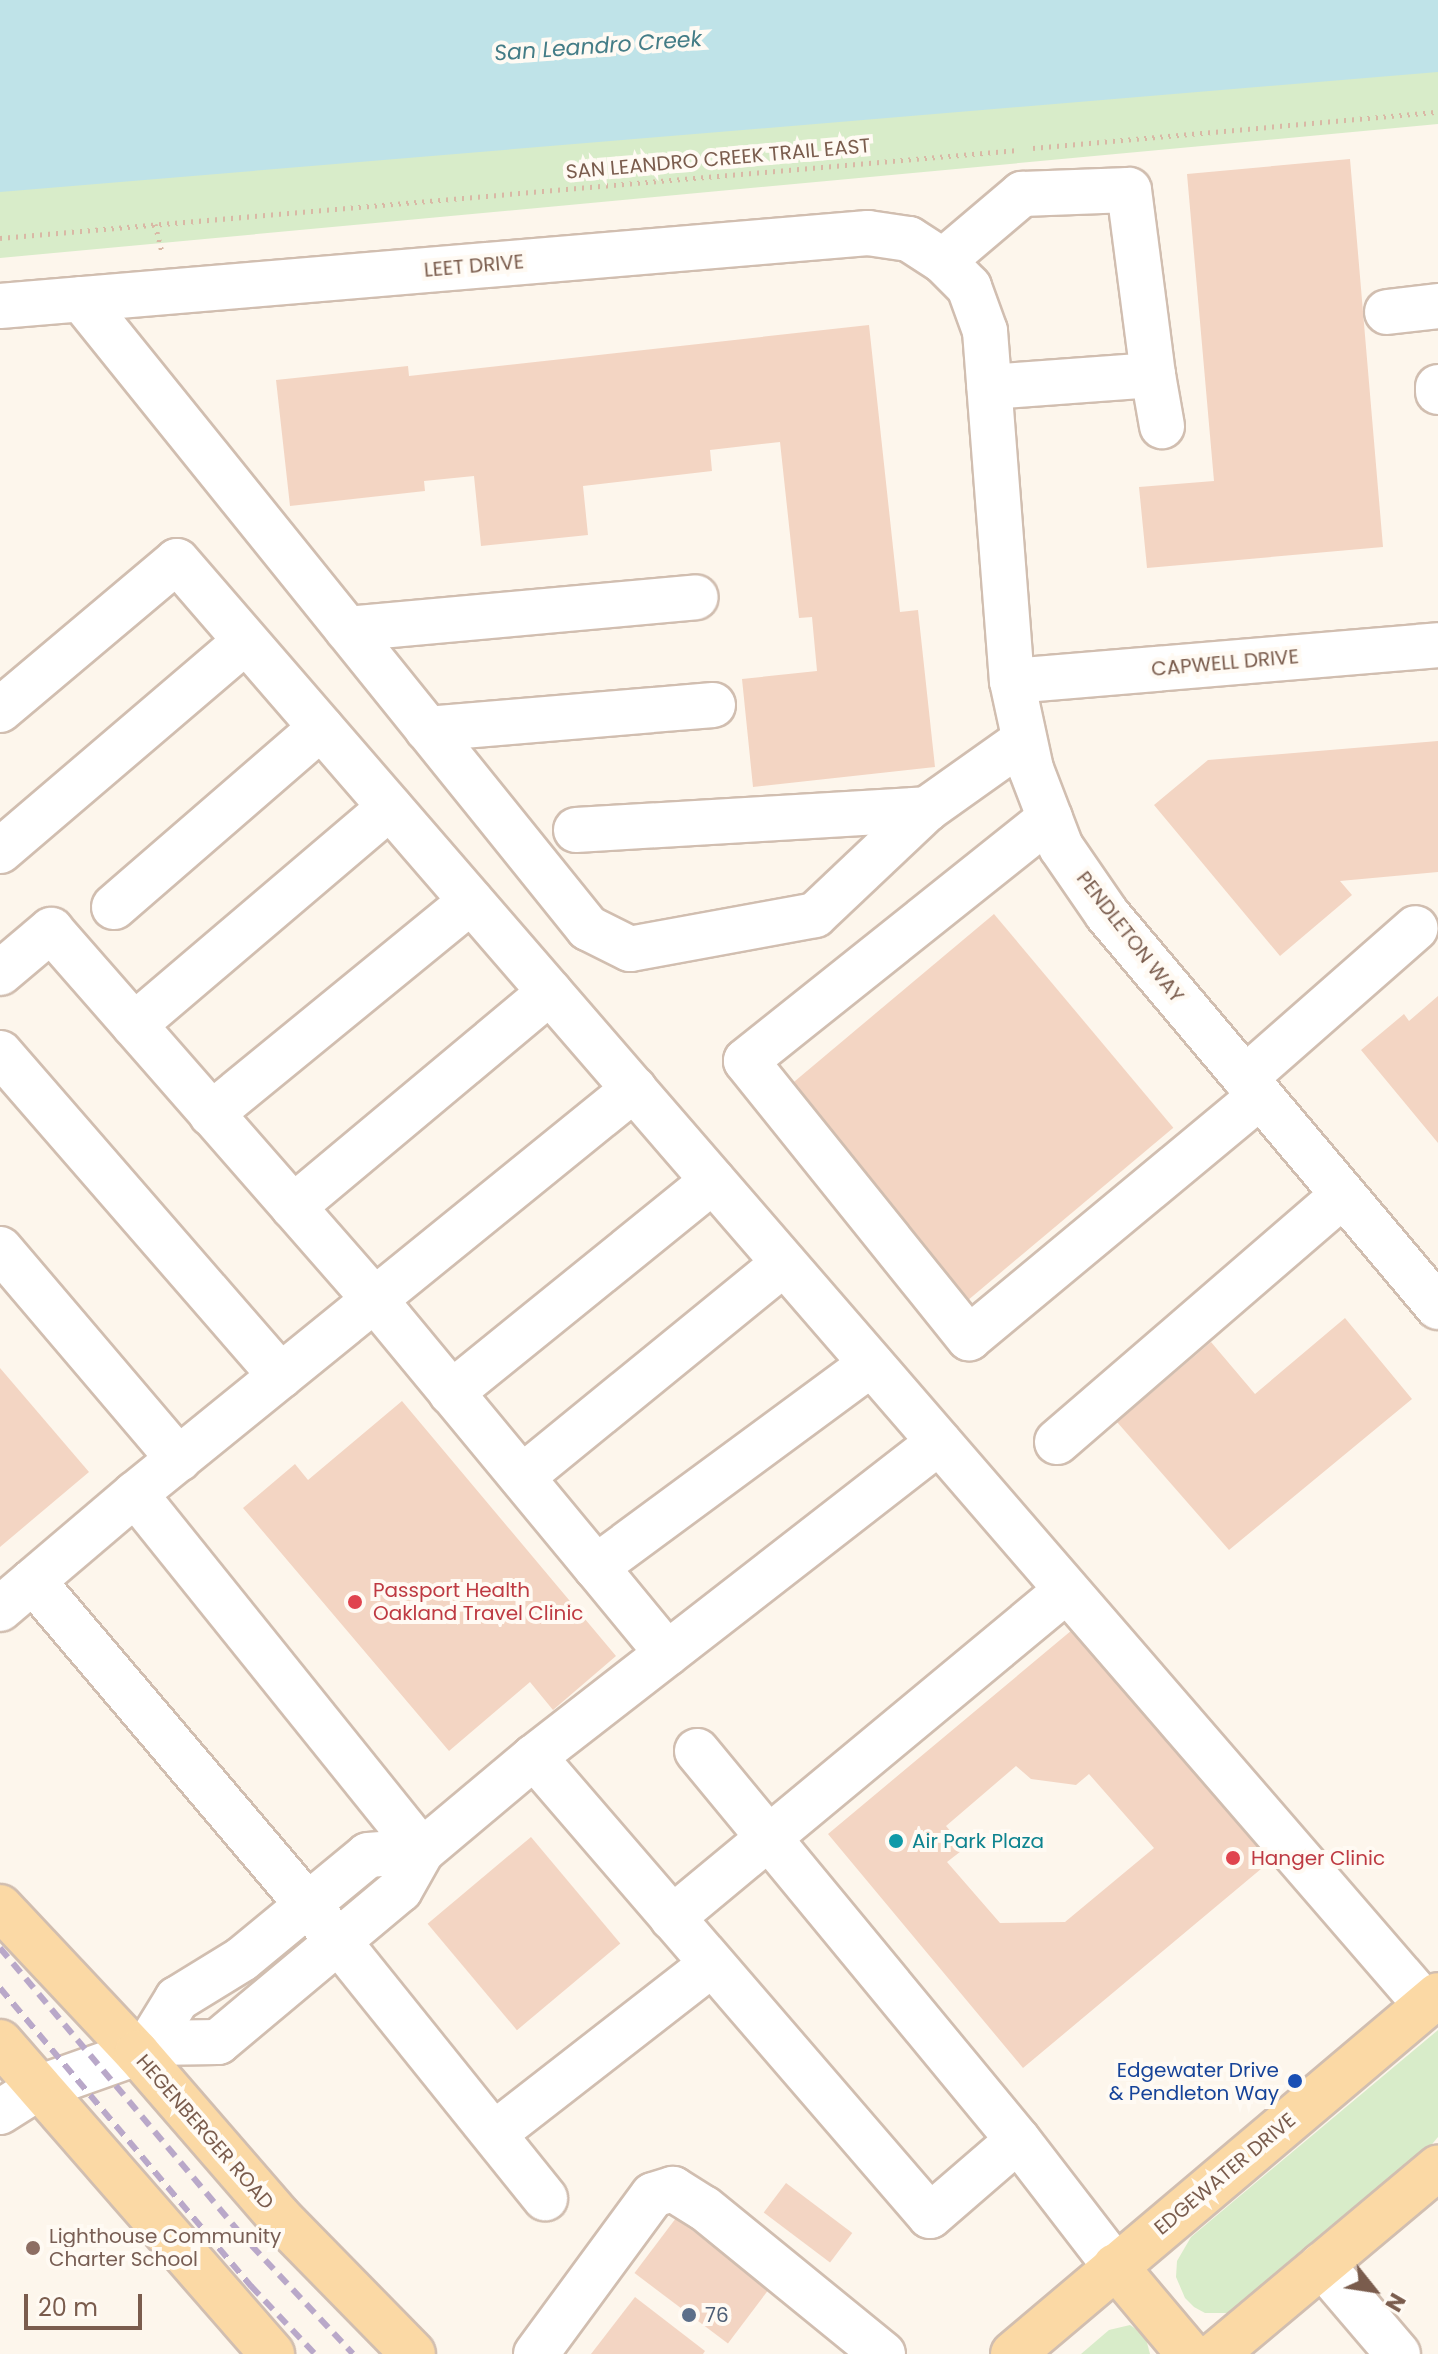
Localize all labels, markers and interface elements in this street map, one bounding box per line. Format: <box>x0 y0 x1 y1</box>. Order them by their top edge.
water label: San Leandro Creek <box>493 26 703 66</box>
street label: SAN LEANDRO CREEK TRAIL EAST <box>565 134 871 184</box>
street label: LEET DRIVE <box>423 250 525 282</box>
street label: CAPWELL DRIVE <box>1150 645 1300 681</box>
street label: PENDLETON WAY <box>1071 867 1189 1007</box>
place label: Passport Health Oakland Travel Clinic <box>373 1578 583 1625</box>
marker: Passport Health Oakland Travel Clinic <box>344 1591 366 1613</box>
place label: Air Park Plaza <box>912 1829 1044 1853</box>
marker: Air Park Plaza <box>887 1832 905 1850</box>
place label: Hanger Clinic <box>1251 1846 1385 1870</box>
marker: Hanger Clinic <box>1222 1847 1244 1869</box>
street label: HEGENBERGER ROAD <box>131 2050 279 2214</box>
place label: Edgewater Drive & Pendleton Way <box>1109 2058 1279 2105</box>
marker: Edgewater Drive & Pendleton Way <box>1286 2072 1304 2090</box>
street label: EDGEWATER DRIVE <box>1150 2108 1300 2240</box>
place label: Lighthouse Community Charter School <box>49 2224 281 2271</box>
marker: Lighthouse Community Charter School <box>24 2239 42 2257</box>
north arrow <box>1334 2250 1414 2330</box>
scale bar <box>28 2278 146 2328</box>
text: N <box>1378 2287 1413 2317</box>
text: 20 m <box>38 2291 98 2324</box>
place label: 76 <box>705 2303 729 2327</box>
marker: 76 <box>680 2306 698 2324</box>

